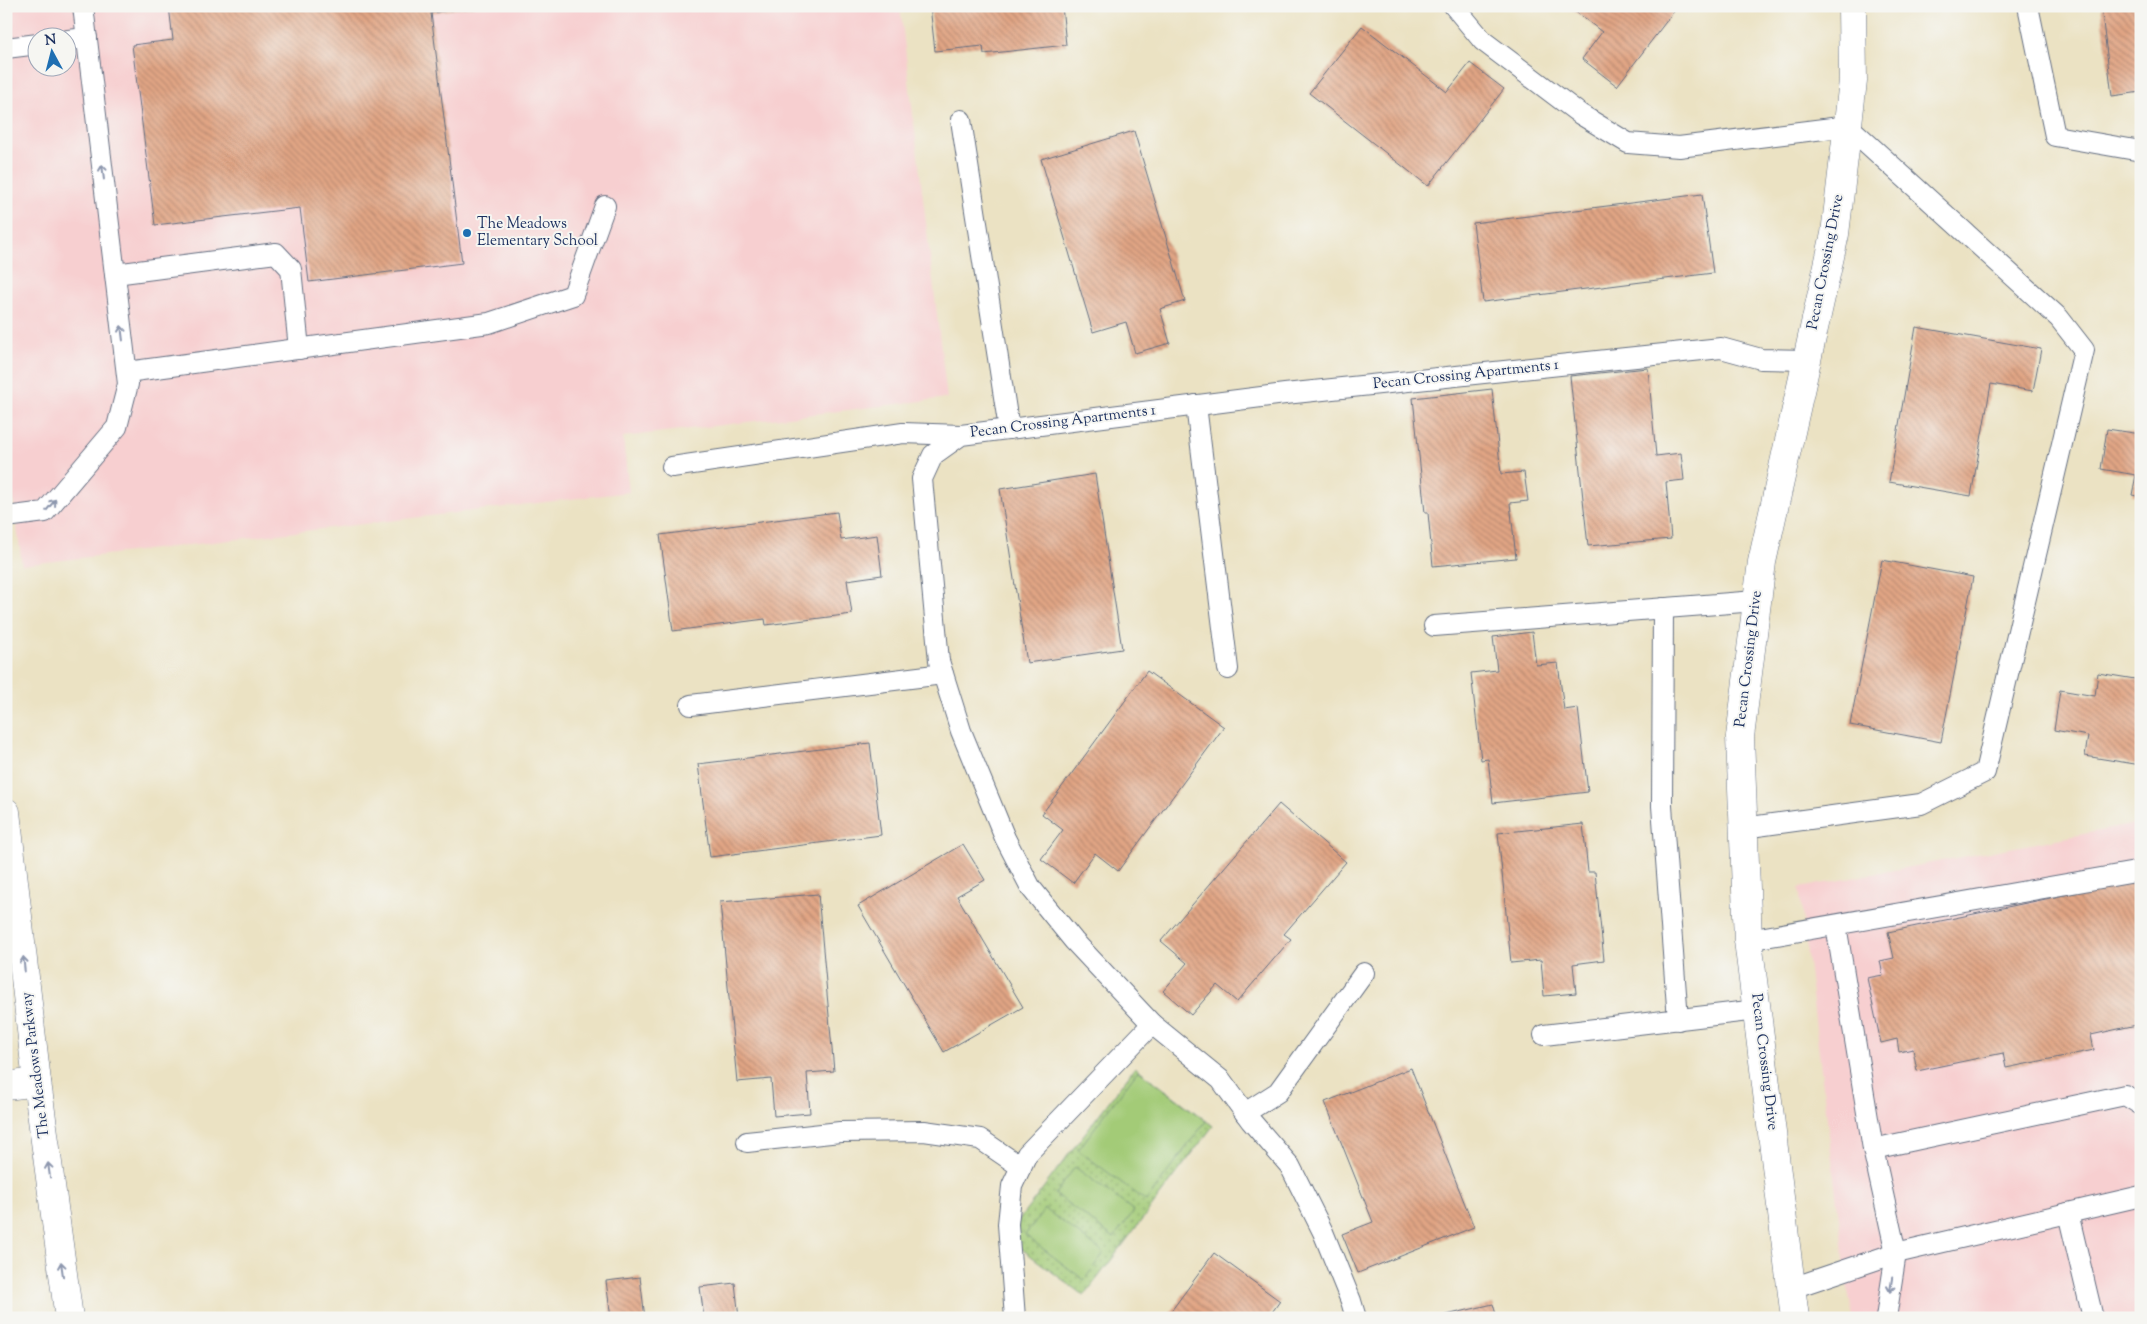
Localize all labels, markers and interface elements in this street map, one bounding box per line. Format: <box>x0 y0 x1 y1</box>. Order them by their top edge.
north arrow <box>28 28 78 78</box>
text: N <box>44 30 57 52</box>
one-way arrow <box>98 164 108 180</box>
street label: Pecan Crossing Drive <box>1803 192 1849 332</box>
place label: The Meadows Elementary School <box>477 214 598 252</box>
marker: The Meadows Elementary School <box>461 227 473 239</box>
one-way arrow <box>117 325 127 341</box>
street label: Pecan Crossing Apartments 1 <box>1372 355 1560 395</box>
street label: Pecan Crossing Apartments 1 <box>969 400 1157 444</box>
one-way arrow <box>46 499 57 512</box>
street label: Pecan Crossing Drive <box>1730 589 1768 729</box>
one-way arrow <box>19 956 29 972</box>
street label: The Meadows Parkway <box>17 990 55 1139</box>
street label: Pecan Crossing Drive <box>1745 992 1783 1132</box>
one-way arrow <box>44 1162 54 1178</box>
one-way arrow <box>57 1262 67 1278</box>
one-way arrow <box>1885 1277 1895 1293</box>

